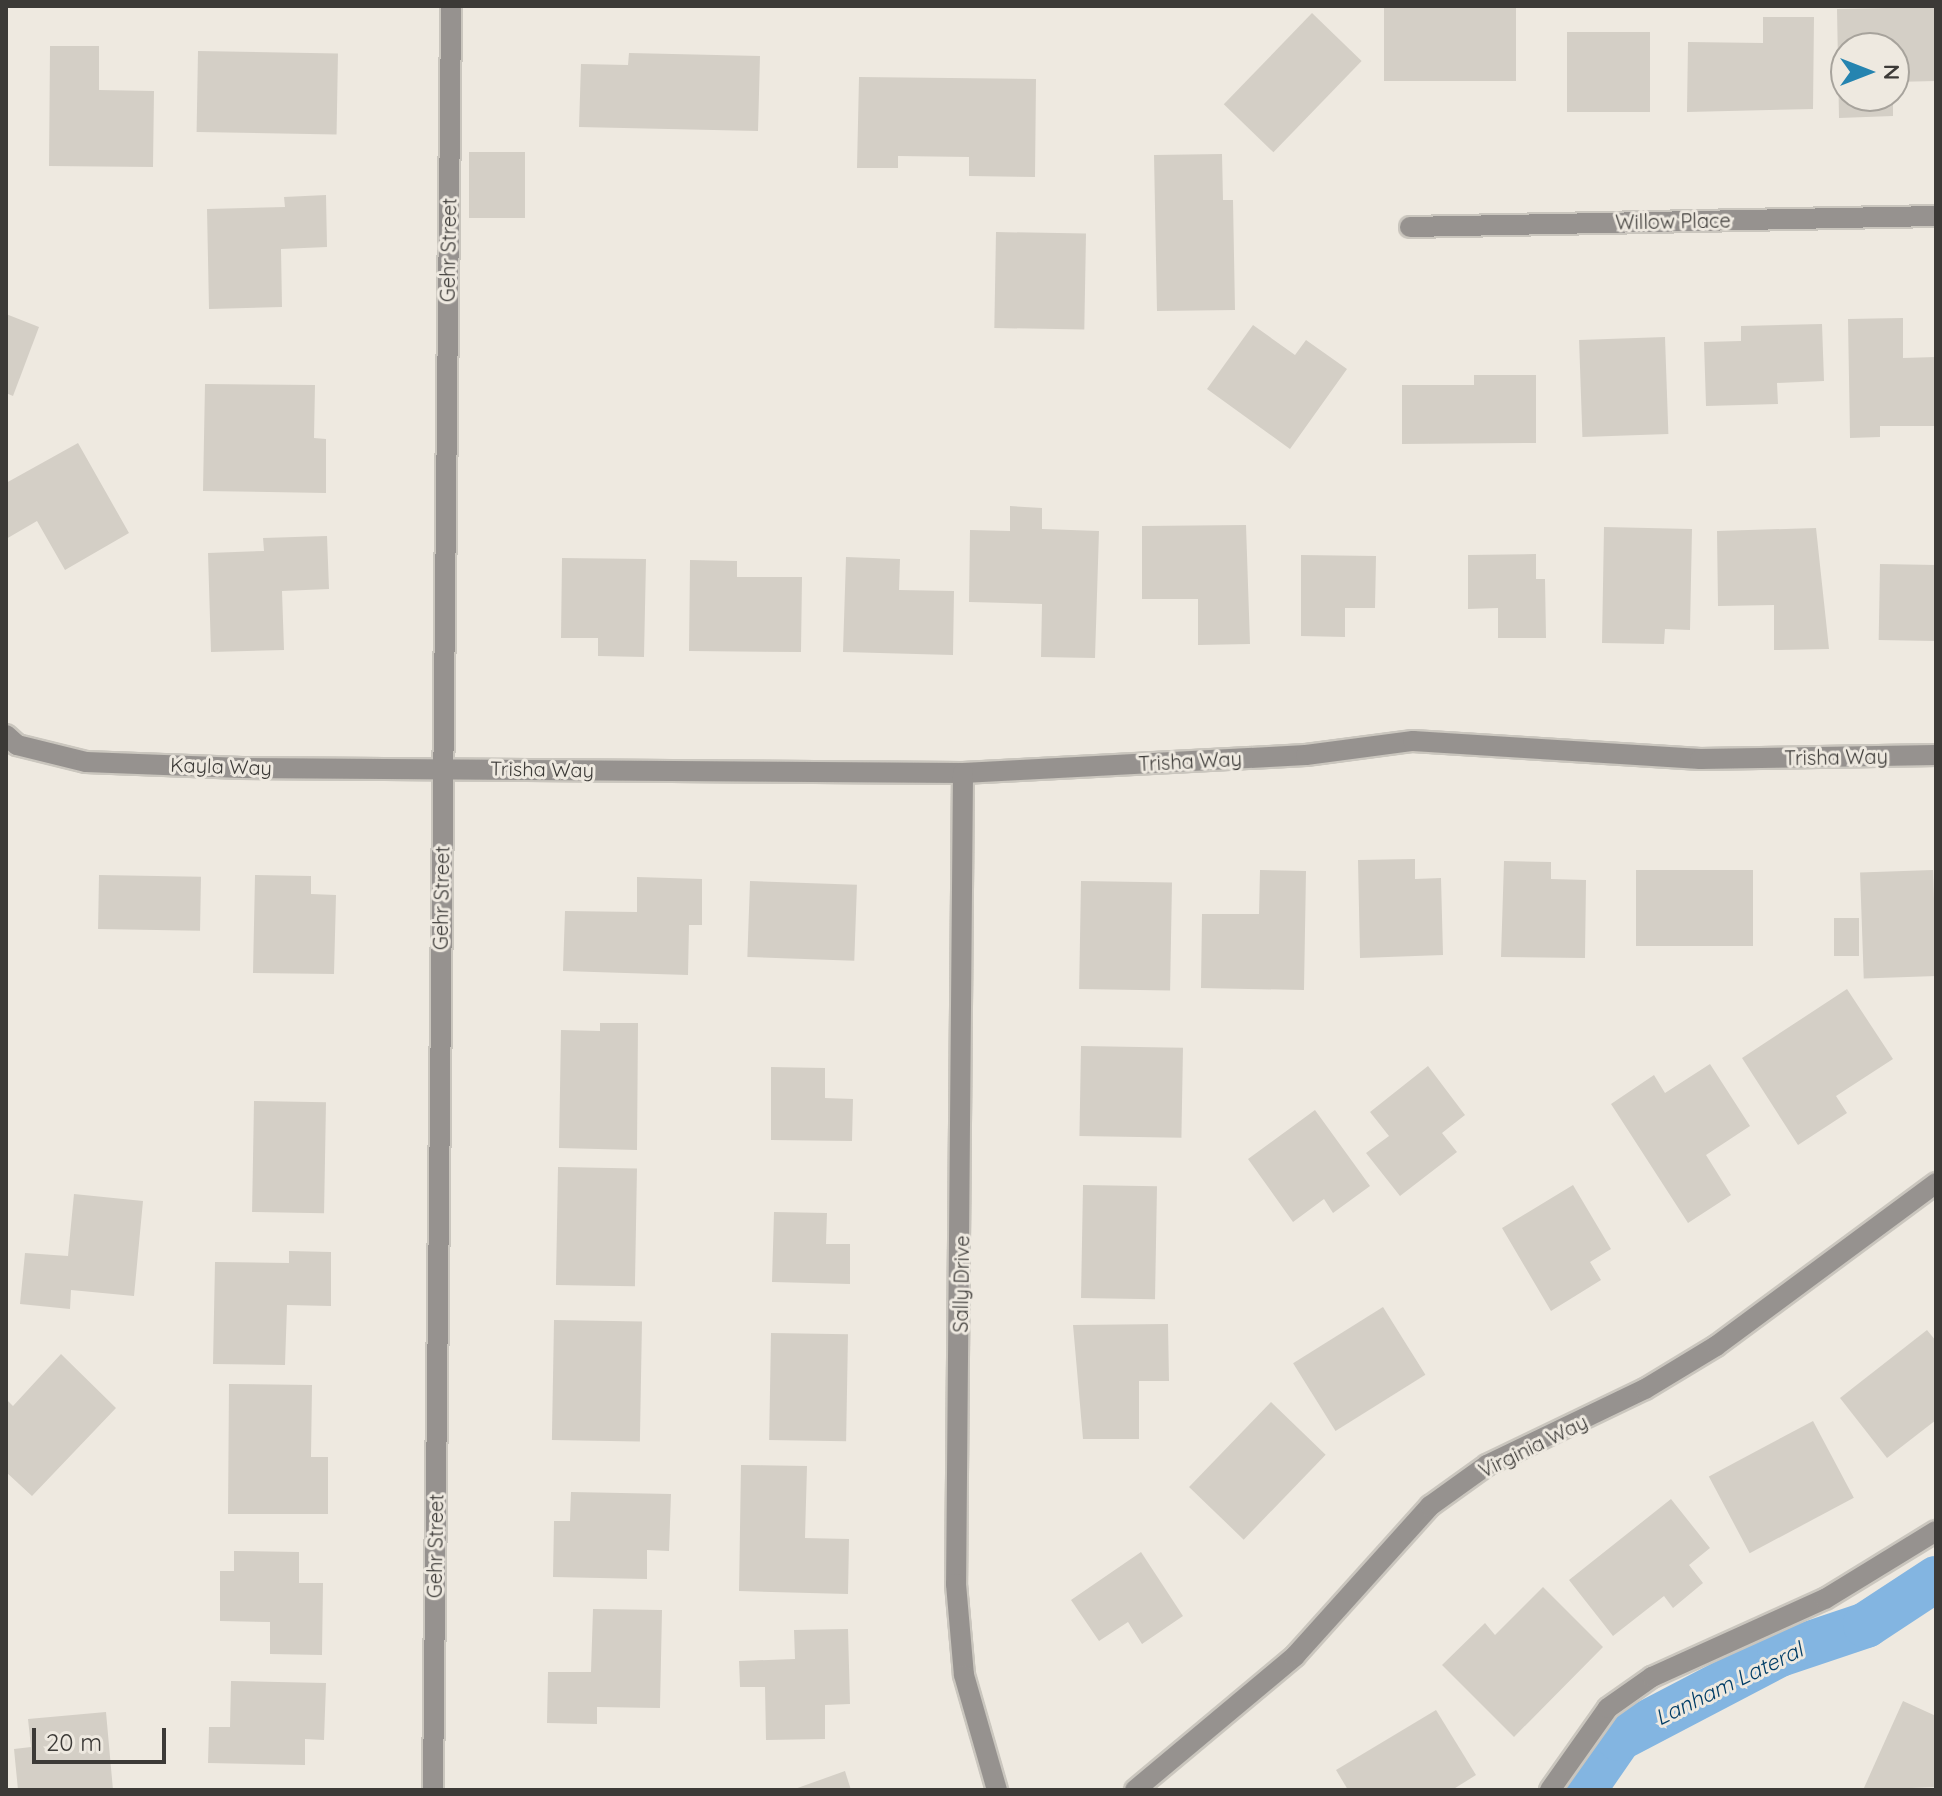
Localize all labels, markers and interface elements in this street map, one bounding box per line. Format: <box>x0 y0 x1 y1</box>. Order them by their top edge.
north arrow <box>1830 32 1910 112</box>
text: N <box>1878 64 1906 80</box>
street label: Gehr Street <box>435 198 461 302</box>
street label: Willow Place <box>1615 208 1731 234</box>
street label: Trisha Way <box>1784 744 1888 770</box>
street label: Trisha Way <box>1138 746 1242 776</box>
street label: Kayla Way <box>170 752 272 780</box>
street label: Trisha Way <box>490 756 594 782</box>
street label: Gehr Street <box>428 846 454 950</box>
street label: Sally Drive <box>948 1235 974 1333</box>
street label: Virginia Way <box>1475 1409 1591 1483</box>
street label: Gehr Street <box>422 1494 448 1598</box>
water label: Lanham Lateral <box>1651 1637 1807 1731</box>
scale bar <box>36 1712 170 1762</box>
text: 20 m <box>46 1727 102 1757</box>

